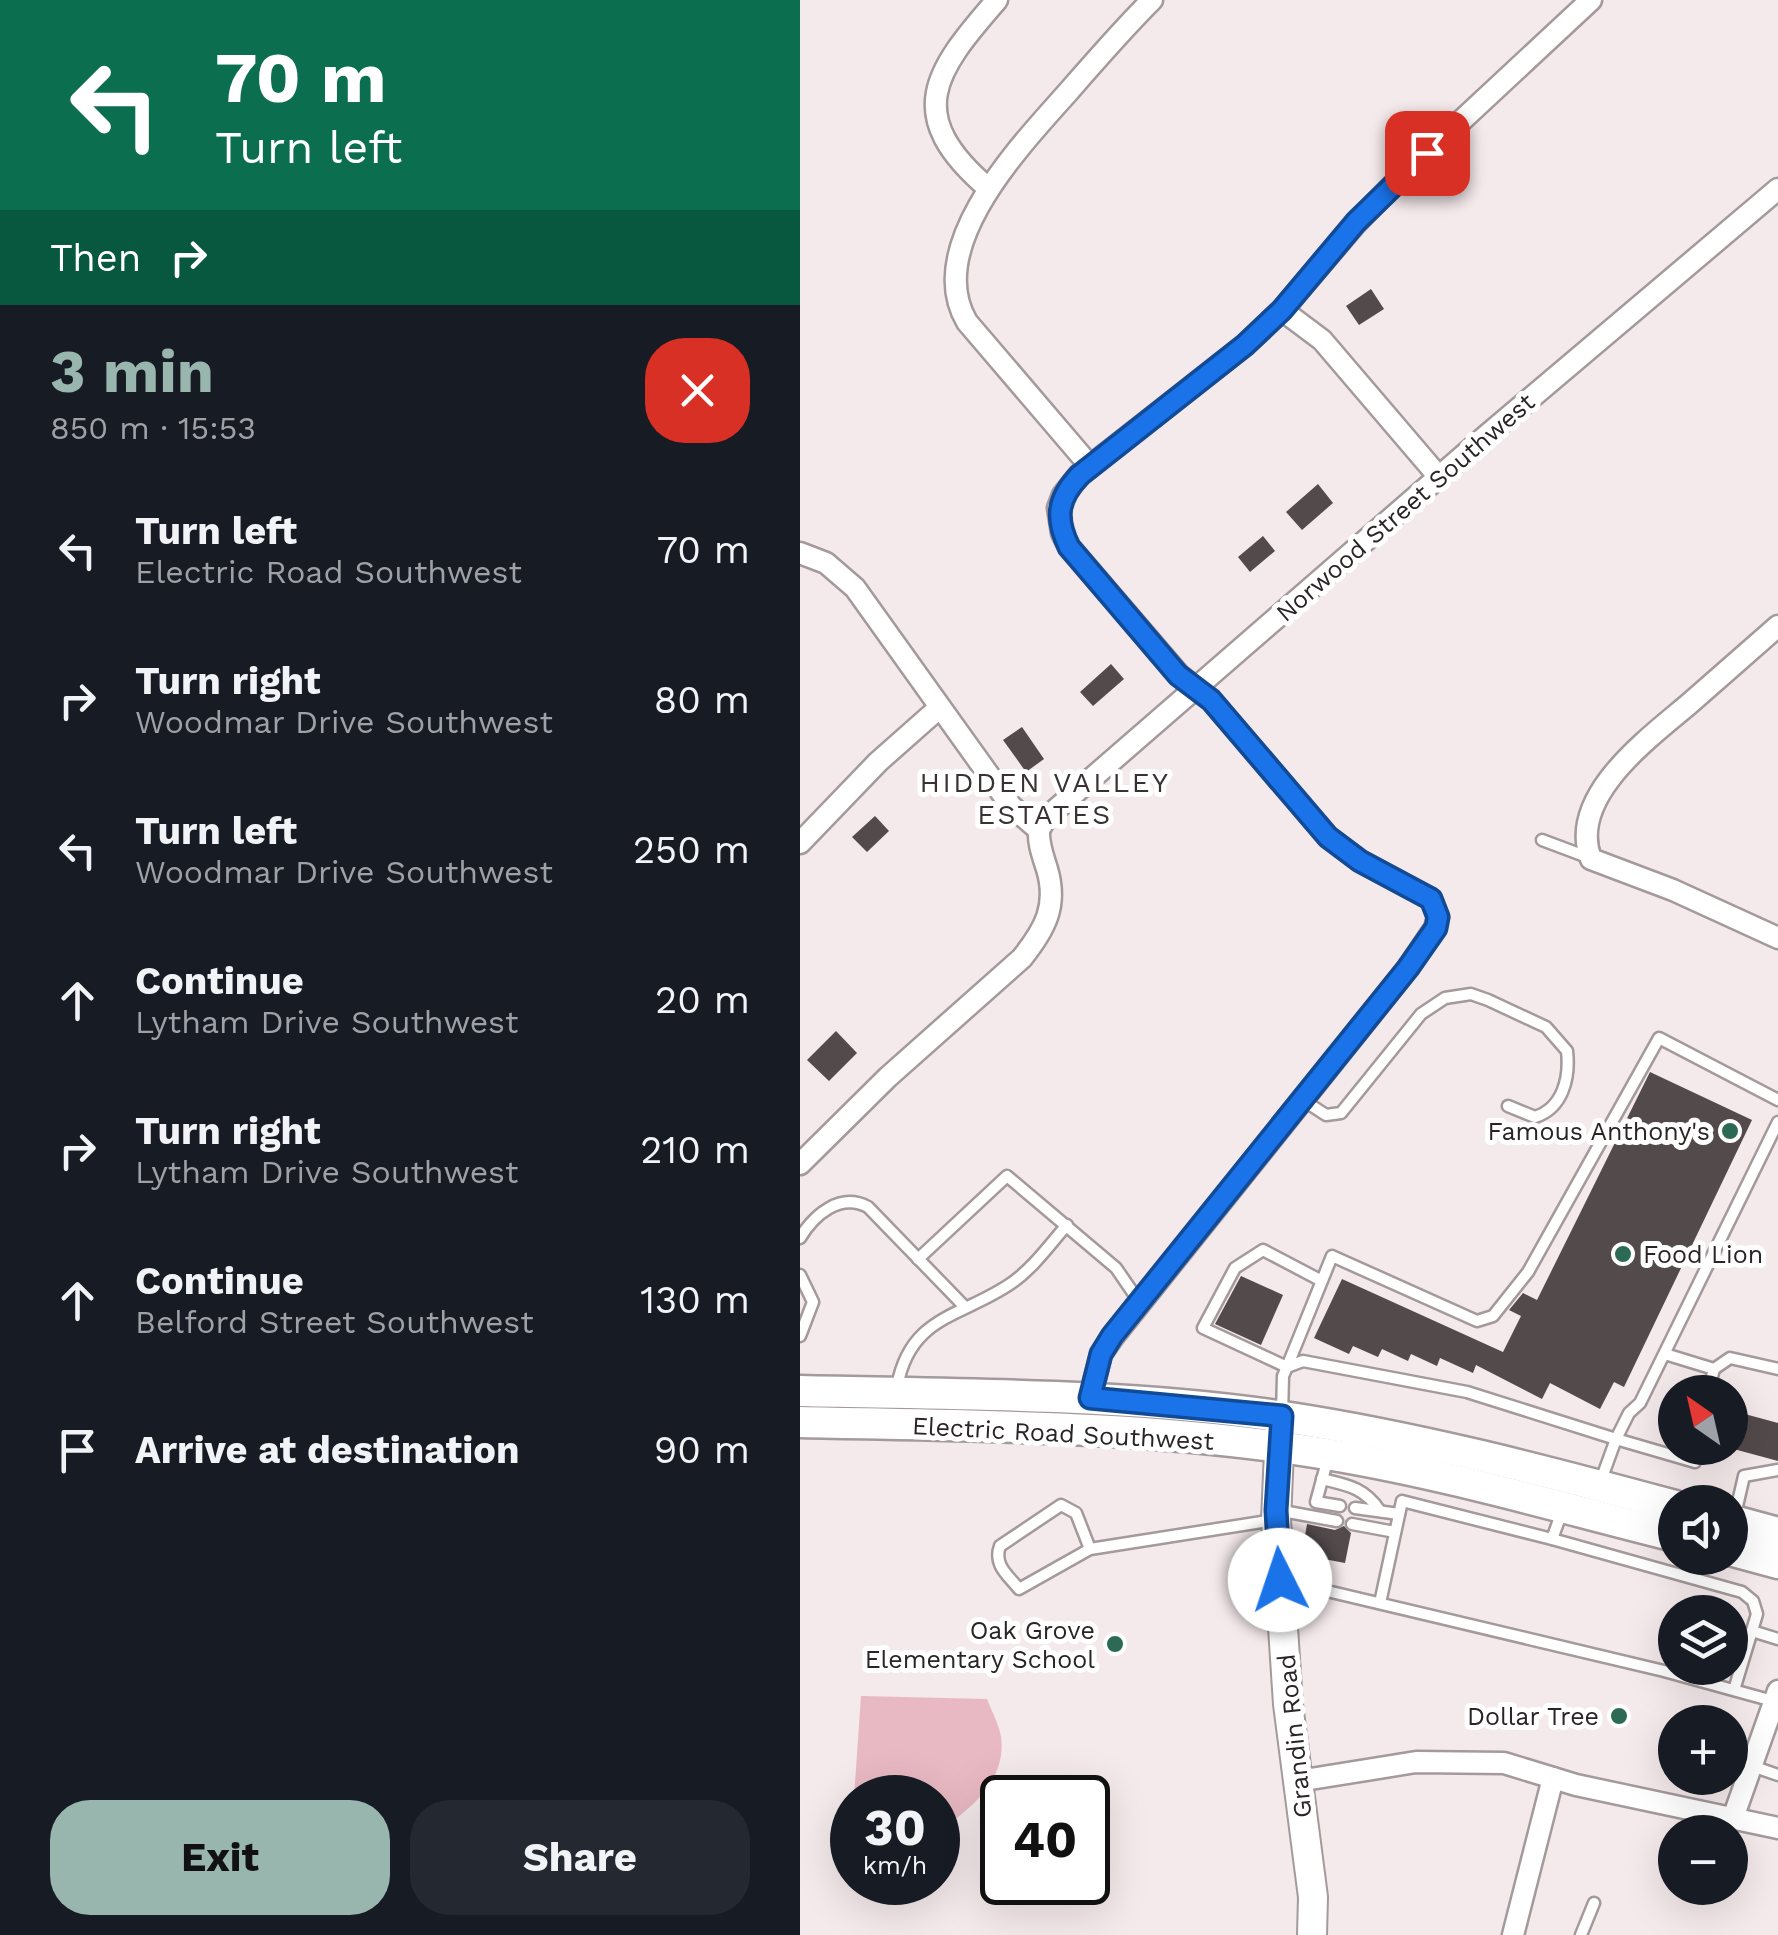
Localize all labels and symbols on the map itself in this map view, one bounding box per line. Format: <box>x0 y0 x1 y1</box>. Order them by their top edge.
pin <box>1385 111 1470 196</box>
street label: Norwood Street Southwest <box>1270 387 1541 627</box>
district label: HIDDEN VALLEY ESTATES <box>919 766 1171 831</box>
place label: Famous Anthony's <box>1487 1117 1710 1146</box>
marker: Famous Anthony's <box>1719 1120 1741 1142</box>
place label: Food Lion <box>1643 1240 1763 1269</box>
marker: Food Lion <box>1612 1243 1634 1265</box>
north arrow <box>1658 1375 1748 1465</box>
street label: Electric Road Southwest <box>911 1411 1215 1456</box>
position arrow <box>1228 1528 1332 1632</box>
place label: Oak Grove Elementary School <box>865 1616 1095 1674</box>
marker: Oak Grove Elementary School <box>1104 1633 1126 1655</box>
street label: Grandin Road <box>1271 1652 1318 1819</box>
place label: Dollar Tree <box>1467 1702 1599 1731</box>
marker: Dollar Tree <box>1608 1705 1630 1727</box>
speed limit sign: 40 <box>980 1775 1110 1905</box>

